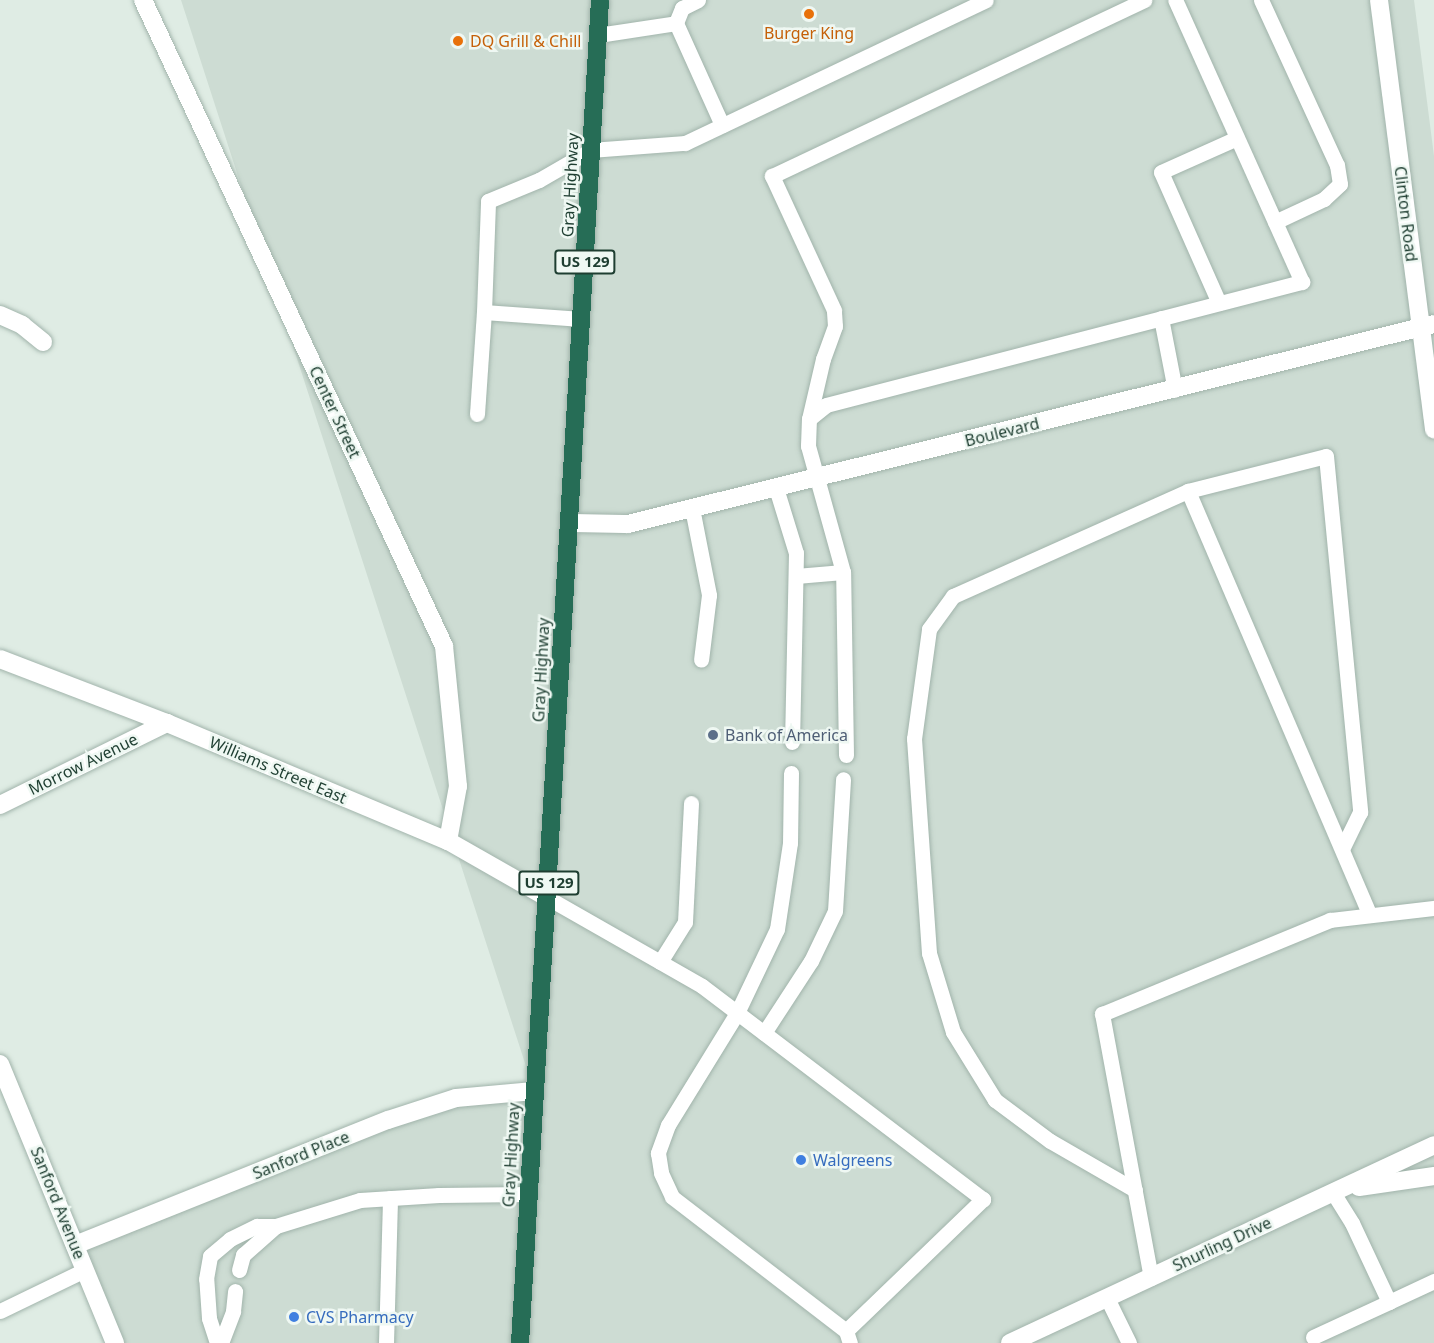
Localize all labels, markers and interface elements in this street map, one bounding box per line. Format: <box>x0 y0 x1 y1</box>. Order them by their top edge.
marker: Burger King <box>802 7 816 21</box>
place label: Burger King <box>764 23 854 43</box>
place label: DQ Grill & Chill <box>470 31 581 51</box>
marker: DQ Grill & Chill <box>451 34 465 48</box>
street label: Gray Highway <box>558 132 582 238</box>
street label: Clinton Road <box>1391 165 1421 263</box>
road number: US 129 <box>554 250 616 274</box>
street label: Center Street <box>305 363 365 461</box>
street label: Boulevard <box>963 413 1041 451</box>
street label: Gray Highway <box>529 617 553 723</box>
place label: Bank of America <box>725 725 848 745</box>
marker: Bank of America <box>706 728 720 742</box>
street label: Morrow Avenue <box>25 729 141 799</box>
street label: Williams Street East <box>206 732 350 808</box>
road number: US 129 <box>518 871 580 895</box>
street label: Gray Highway <box>499 1102 523 1208</box>
street label: Sanford Place <box>250 1127 352 1183</box>
street label: Sanford Avenue <box>27 1144 89 1262</box>
place label: Walgreens <box>813 1150 892 1170</box>
marker: Walgreens <box>794 1153 808 1167</box>
street label: Shurling Drive <box>1170 1213 1274 1275</box>
place label: CVS Pharmacy <box>306 1307 414 1327</box>
marker: CVS Pharmacy <box>287 1310 301 1324</box>

